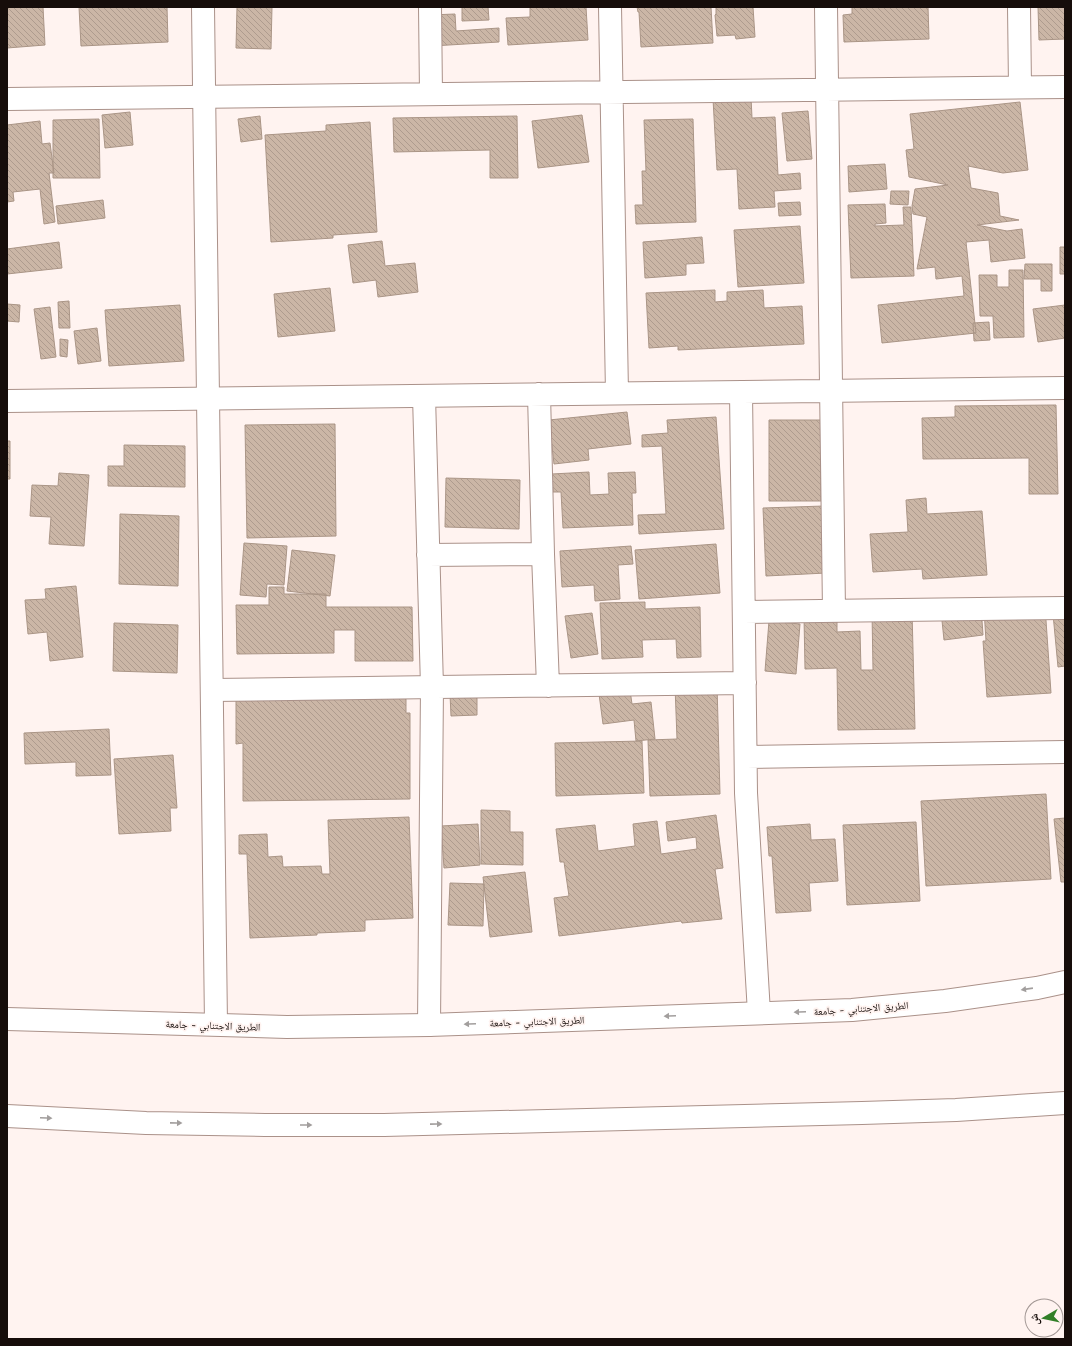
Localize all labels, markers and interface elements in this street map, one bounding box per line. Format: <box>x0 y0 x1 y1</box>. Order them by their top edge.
one-way arrow <box>1021 986 1033 992</box>
street label: الطريق الاجتنابي - جامعة <box>813 1000 909 1020</box>
one-way arrow <box>794 1008 806 1015</box>
one-way arrow <box>664 1013 676 1020</box>
street label: الطريق الاجتنابي - جامعة <box>489 1014 585 1031</box>
street label: الطريق الاجتنابي - جامعة <box>165 1018 261 1035</box>
one-way arrow <box>463 1021 476 1027</box>
one-way arrow <box>40 1115 52 1122</box>
one-way arrow <box>170 1120 182 1127</box>
one-way arrow <box>430 1120 442 1127</box>
one-way arrow <box>300 1122 313 1128</box>
north arrow <box>1024 1298 1064 1338</box>
text: ش <box>1027 1312 1043 1326</box>

